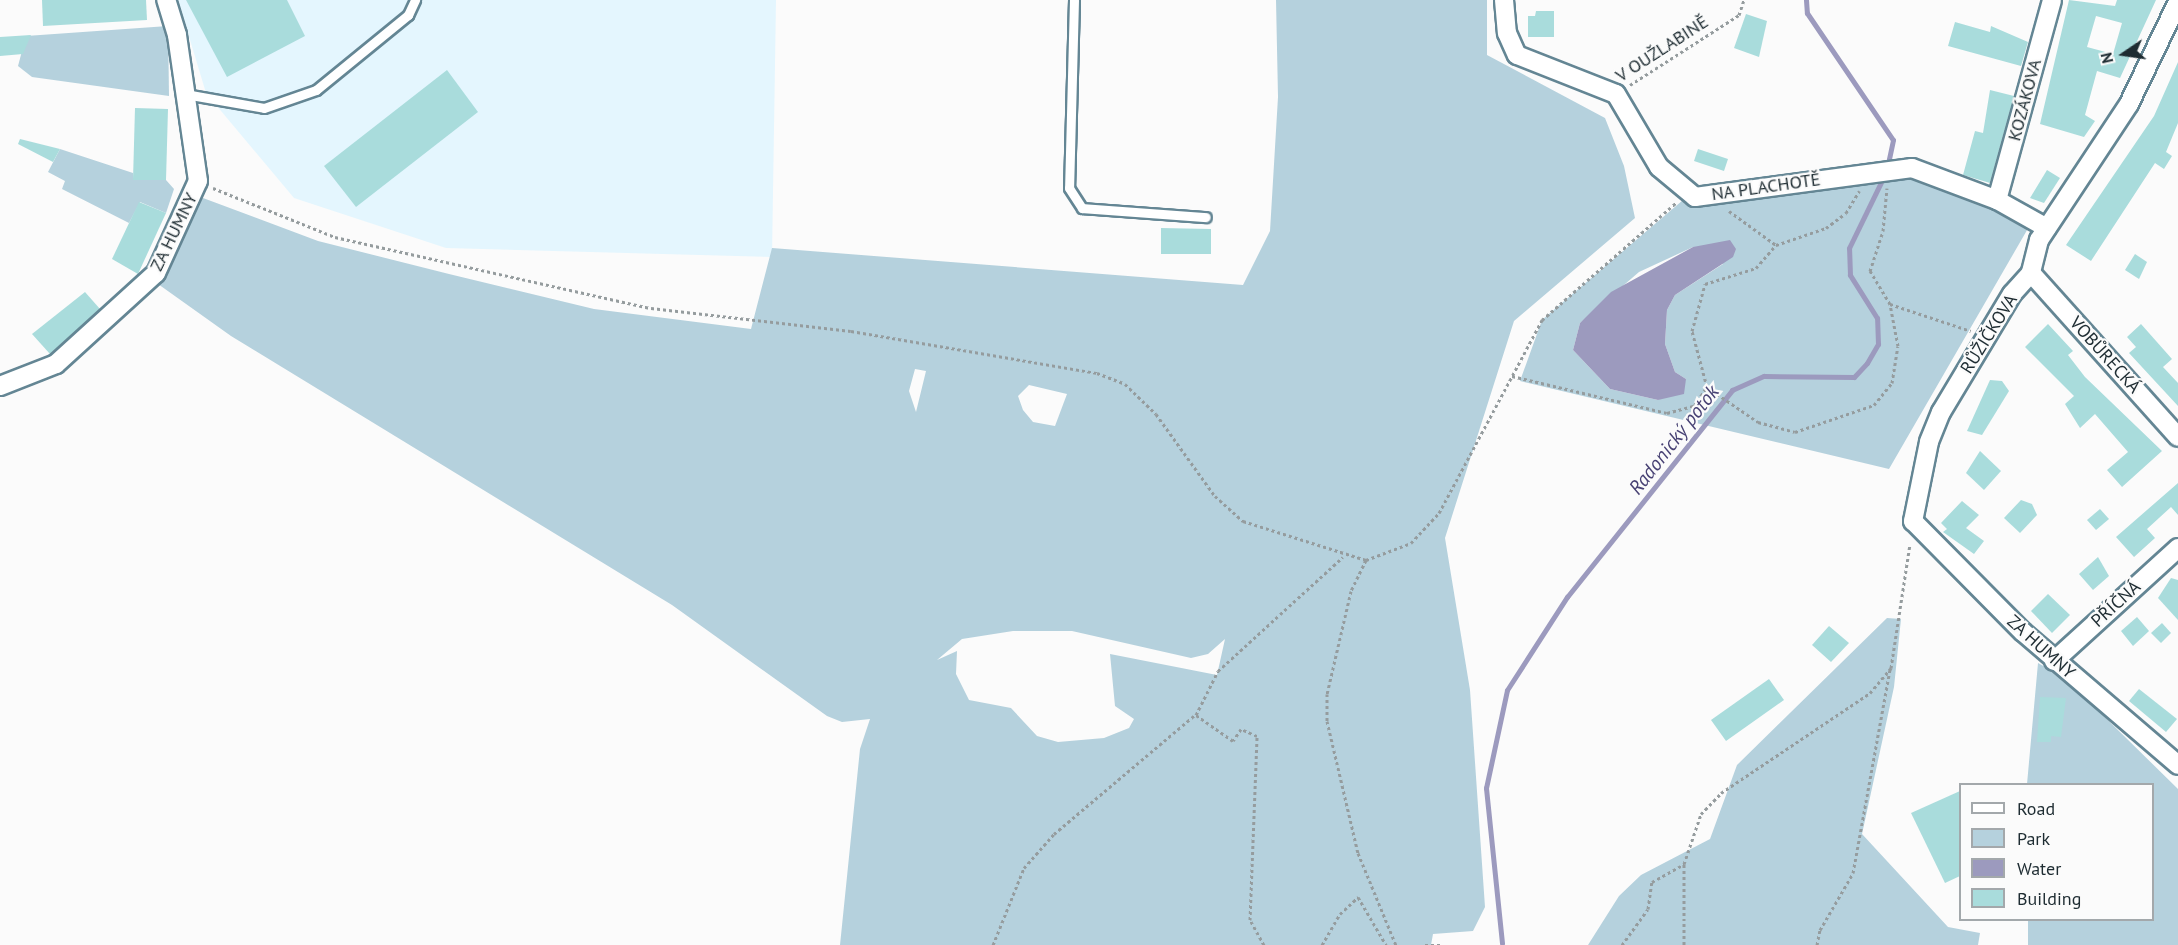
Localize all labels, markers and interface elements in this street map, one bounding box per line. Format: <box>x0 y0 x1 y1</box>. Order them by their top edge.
street label: V OUŽLABINĚ <box>1612 11 1712 87</box>
north arrow <box>2094 24 2154 84</box>
text: N <box>2096 51 2117 65</box>
street label: KOZÁKOVA <box>2004 57 2046 143</box>
street label: NA PLACHOTĚ <box>1710 169 1822 205</box>
street label: ZA HUMNY <box>146 189 202 275</box>
street label: RŮŽIČKOVA <box>1956 290 2022 378</box>
street label: VOBŮRECKÁ <box>2065 312 2145 398</box>
water label: Radonický potok <box>1624 380 1724 500</box>
street label: PŘÍČNÁ <box>2087 576 2145 632</box>
street label: ZA HUMNY <box>2002 611 2080 683</box>
legend <box>1959 783 2154 921</box>
text: Road <box>2017 797 2055 820</box>
text: Park <box>2017 827 2050 850</box>
text: Water <box>2017 857 2061 880</box>
text: Building <box>2017 887 2081 910</box>

